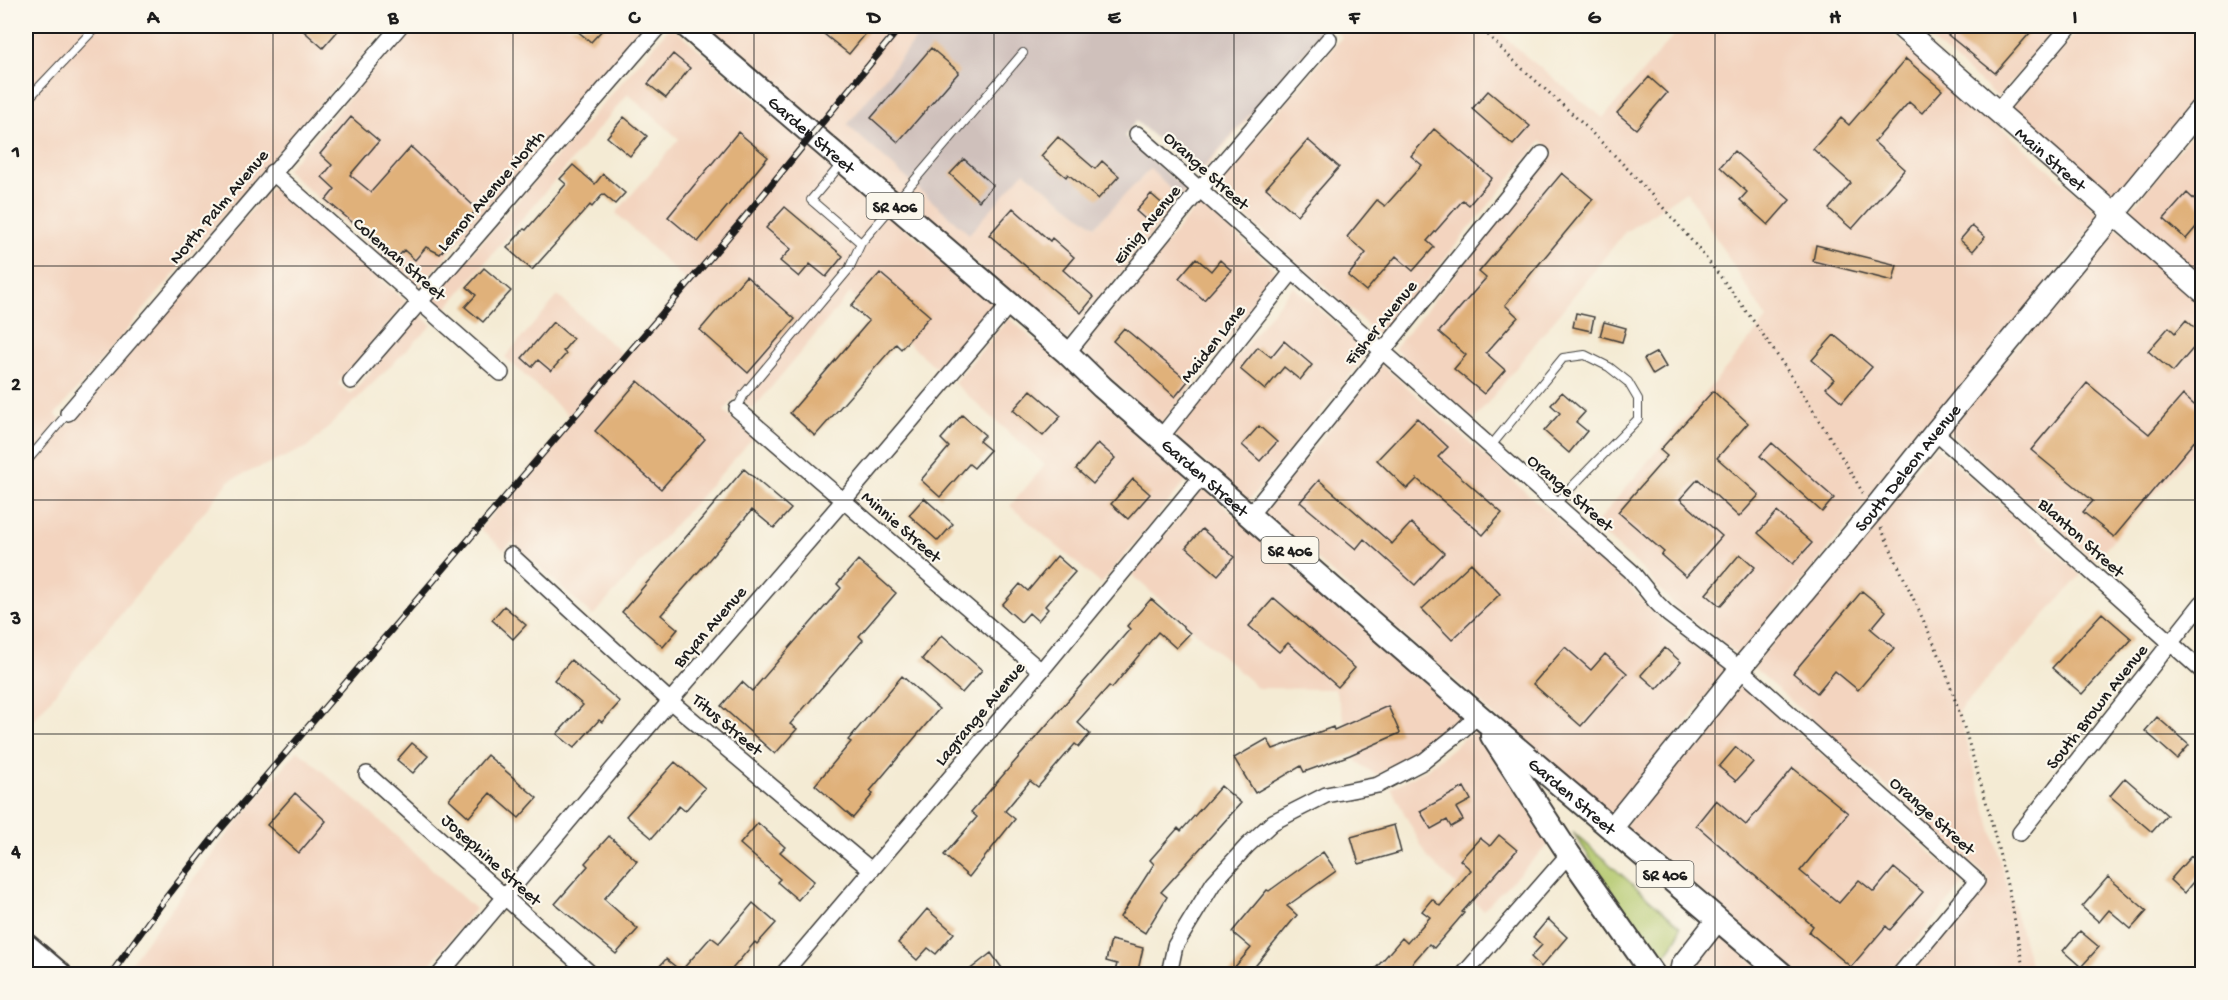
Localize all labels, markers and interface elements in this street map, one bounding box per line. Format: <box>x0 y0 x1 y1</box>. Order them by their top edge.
text: A <box>146 8 161 31</box>
text: B <box>387 8 399 31</box>
text: C <box>628 8 642 31</box>
text: D <box>865 8 881 31</box>
text: E <box>1108 8 1122 31</box>
text: F <box>1348 8 1361 31</box>
text: G <box>1588 8 1602 31</box>
text: H <box>1829 8 1841 31</box>
text: I <box>2073 8 2078 31</box>
street label: Garden Street <box>762 93 860 180</box>
street label: Main Street <box>2010 124 2090 198</box>
street label: Lemon Avenue North <box>434 127 550 257</box>
street label: Orange Street <box>1158 128 1254 217</box>
text: 1 <box>11 142 20 165</box>
street label: North Palm Avenue <box>166 145 275 269</box>
street label: Einig Avenue <box>1110 181 1187 270</box>
road number: SR 406 <box>866 193 924 219</box>
street label: Coleman Street <box>348 214 450 307</box>
street label: Fisher Avenue <box>1341 276 1423 371</box>
street label: Maiden Lane <box>1177 301 1251 388</box>
text: 2 <box>11 375 21 398</box>
street label: South Deleon Avenue <box>1851 400 1967 537</box>
street label: Garden Street <box>1156 435 1253 524</box>
street label: Orange Street <box>1522 451 1618 538</box>
street label: Minnie Street <box>856 488 946 569</box>
street label: Blanton Street <box>2032 494 2129 584</box>
road number: SR 406 <box>1262 537 1318 563</box>
street label: Bryan Avenue <box>669 582 753 674</box>
text: 3 <box>10 609 21 632</box>
street label: South Brown Avenue <box>2043 640 2154 774</box>
street label: Lagrange Avenue <box>931 658 1031 771</box>
street label: Titus Street <box>686 690 767 763</box>
street label: Garden Street <box>1523 754 1620 842</box>
street label: Orange Street <box>1884 773 1980 862</box>
street label: Josephine Street <box>436 810 546 912</box>
text: 4 <box>10 842 21 865</box>
road number: SR 406 <box>1636 861 1694 887</box>

